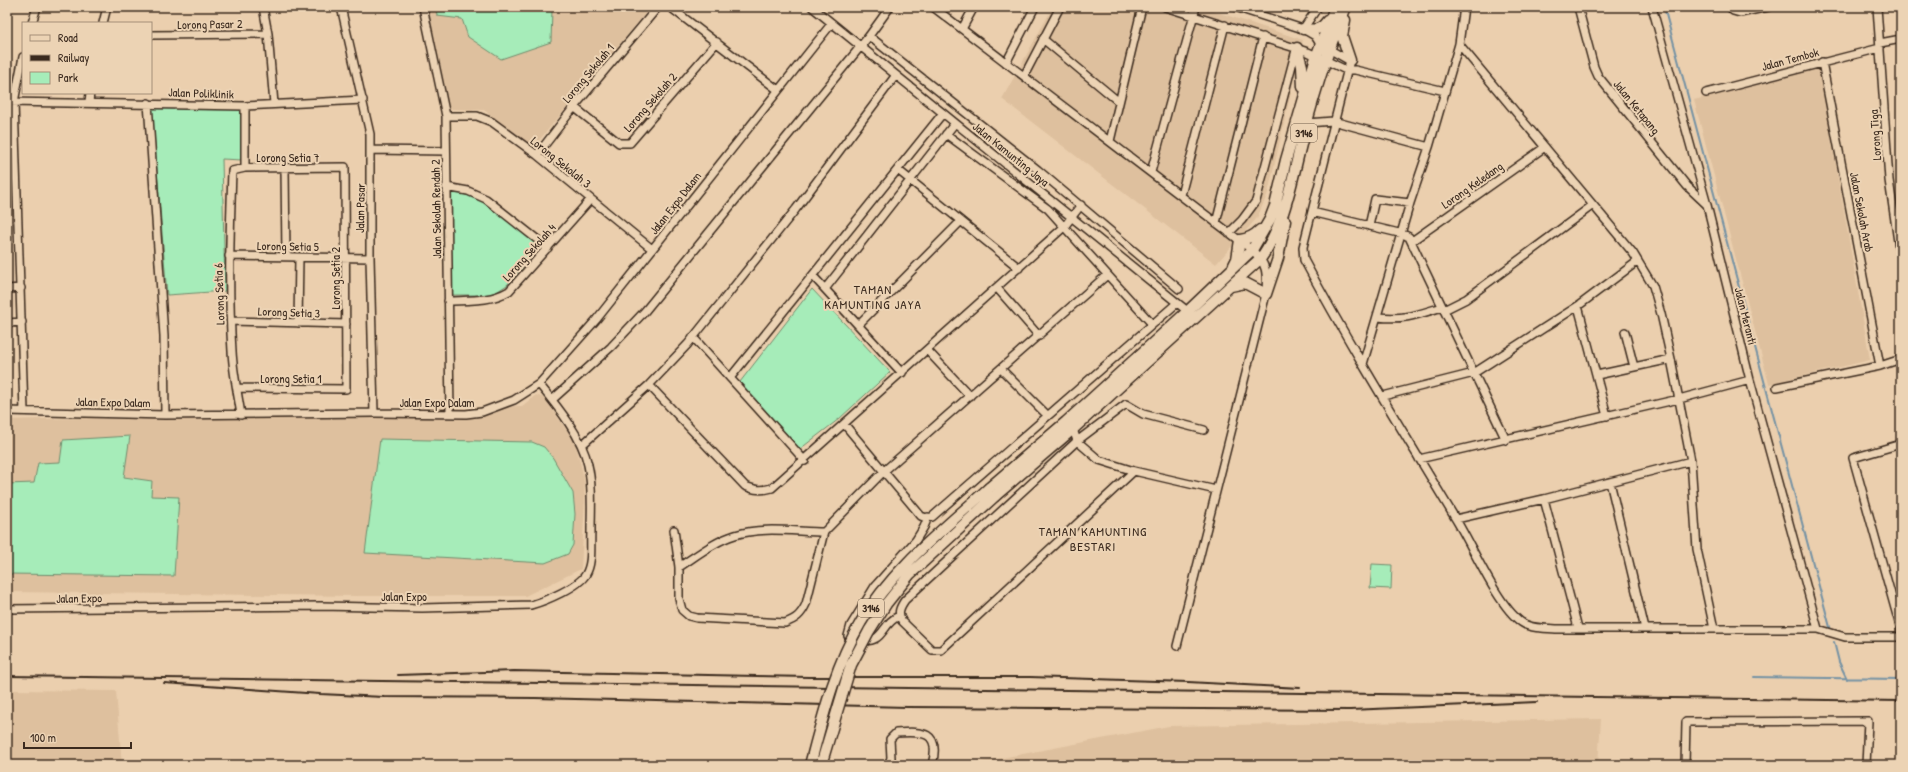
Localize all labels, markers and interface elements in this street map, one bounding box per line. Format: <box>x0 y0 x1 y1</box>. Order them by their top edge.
street label: Lorong Pasar 2 <box>177 15 243 33</box>
legend <box>22 22 152 94</box>
text: Road <box>58 29 78 46</box>
street label: Lorong Sekolah 1 <box>558 40 618 106</box>
street label: Jalan Tembok <box>1760 43 1820 75</box>
text: Railway <box>58 49 89 66</box>
street label: Lorong Sekolah 2 <box>619 68 681 135</box>
text: Park <box>58 69 78 86</box>
street label: Jalan Ketapang <box>1610 76 1664 138</box>
street label: Jalan Poliklinik <box>168 83 234 103</box>
street label: Lorong Tiga <box>1865 109 1885 161</box>
street label: Jalan Kamunting Jaya <box>969 118 1053 190</box>
road number: 3146 <box>1291 124 1317 142</box>
street label: Lorong Sekolah 3 <box>527 132 595 192</box>
street label: Lorong Setia 7 <box>257 149 319 166</box>
street label: Lorong Keledang <box>1438 158 1506 212</box>
street label: Jalan Sekolah Rendah 2 <box>427 159 445 259</box>
street label: Jalan Expo Dalam <box>645 168 705 238</box>
street label: Jalan Sekolah Arab <box>1846 171 1878 253</box>
street label: Jalan Pasar <box>351 183 369 233</box>
street label: Lorong Sekolah 4 <box>498 219 560 285</box>
street label: Lorong Setia 5 <box>257 237 319 255</box>
street label: Lorong Setia 2 <box>327 246 344 309</box>
street label: Lorong Setia 6 <box>209 263 229 325</box>
district label: TAMAN KAMUNTING JAYA <box>824 280 922 313</box>
street label: Jalan Meranti <box>1731 285 1761 347</box>
street label: Lorong Setia 3 <box>258 302 320 322</box>
street label: Lorong Setia 1 <box>260 370 322 387</box>
street label: Jalan Expo Dalam <box>75 393 151 411</box>
street label: Jalan Expo Dalam <box>399 394 475 411</box>
district label: TAMAN KAMUNTING BESTARI <box>1039 522 1147 555</box>
street label: Jalan Expo <box>381 588 427 605</box>
street label: Jalan Expo <box>56 589 102 607</box>
road number: 3146 <box>858 599 884 617</box>
scale bar <box>24 724 131 750</box>
text: 100 m <box>30 729 56 746</box>

